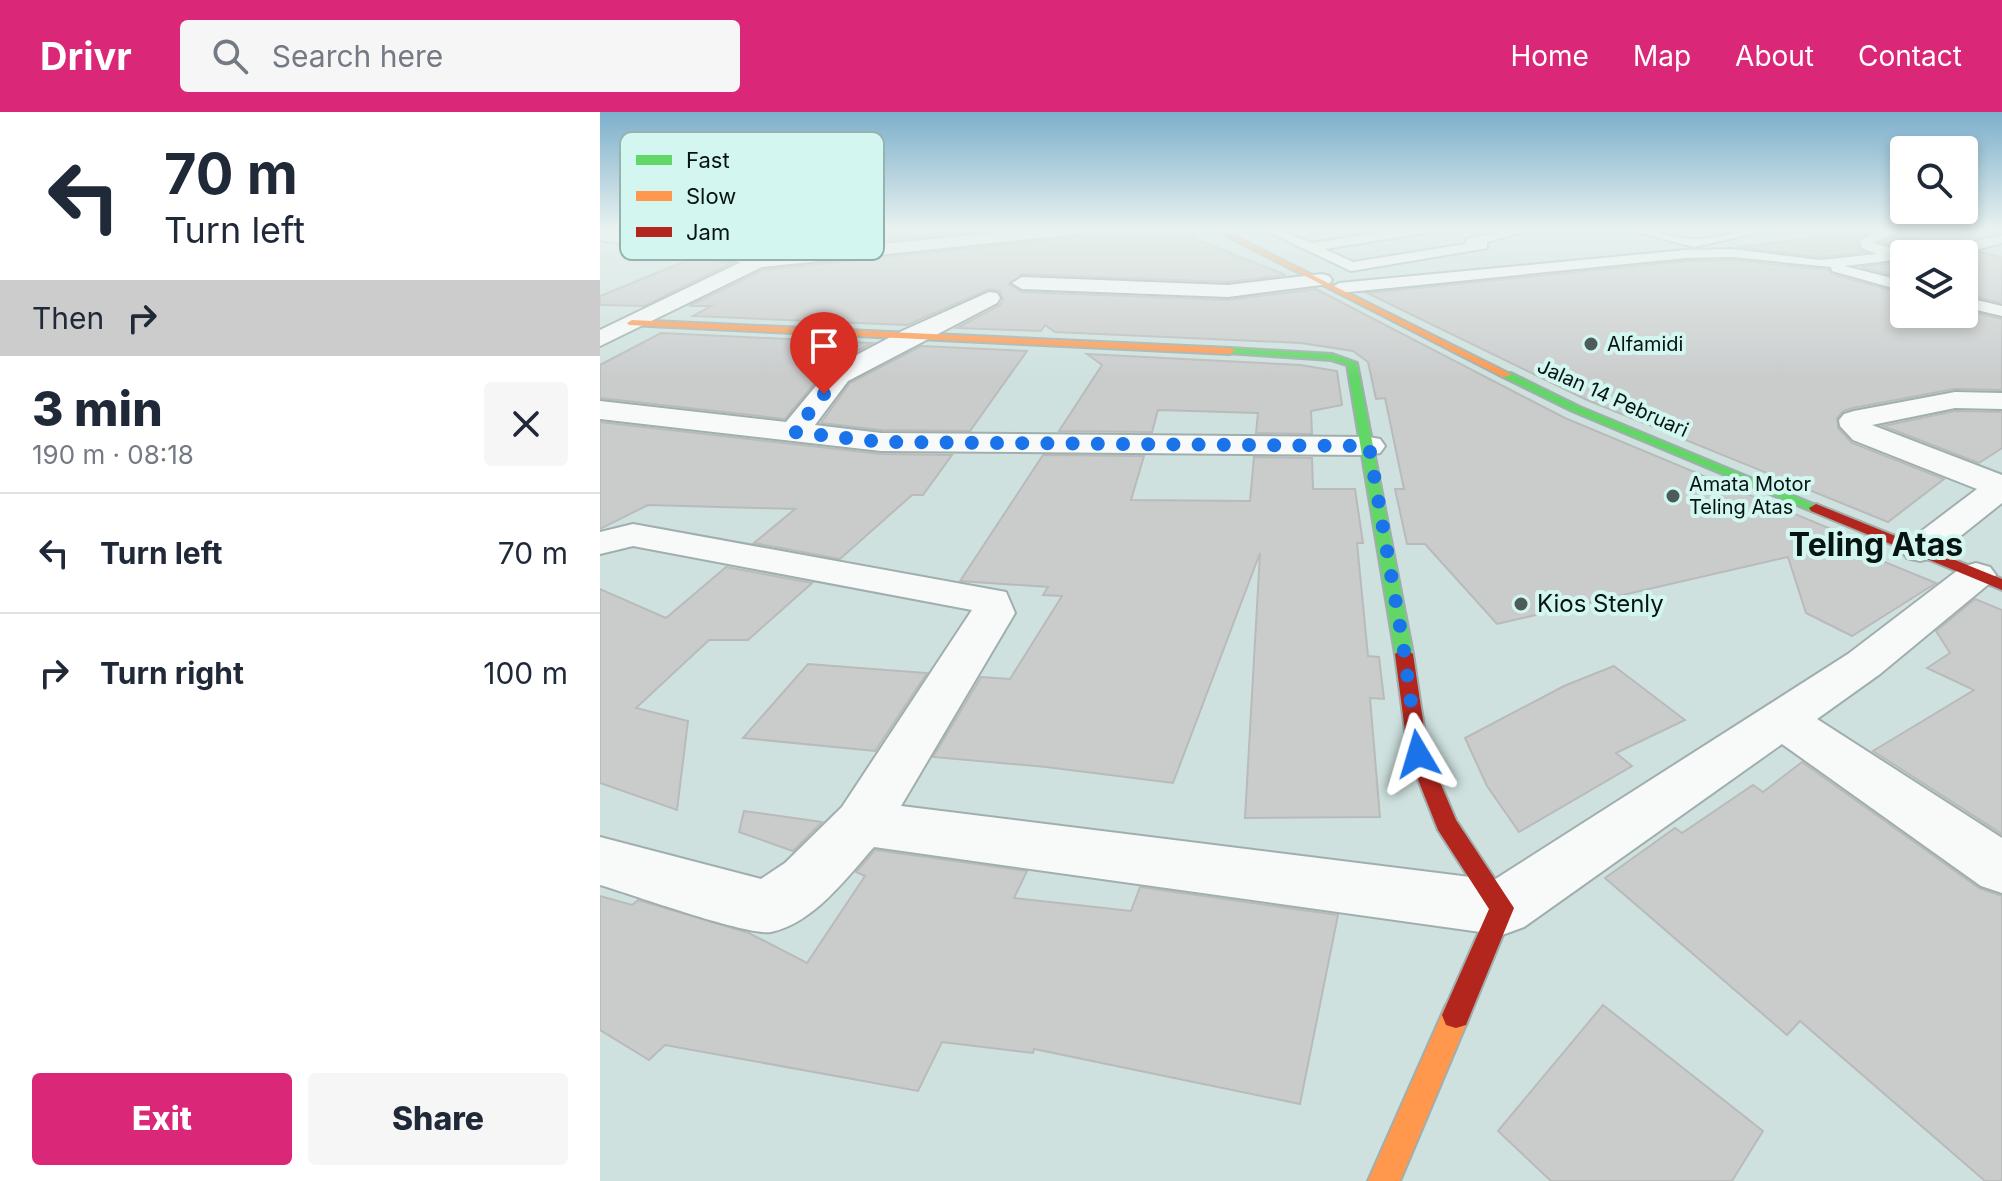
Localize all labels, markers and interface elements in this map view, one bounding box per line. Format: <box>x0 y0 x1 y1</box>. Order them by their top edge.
search box <box>180 20 740 92</box>
text: Drivr <box>40 33 132 79</box>
icon: search <box>208 34 252 78</box>
text: Search here <box>272 38 443 74</box>
text: Home <box>1510 39 1589 73</box>
text: Map <box>1633 39 1691 73</box>
text: About <box>1735 39 1814 73</box>
text: Contact <box>1858 39 1962 73</box>
legend <box>620 132 884 260</box>
map controls <box>1890 136 1978 328</box>
button: search <box>1890 136 1978 224</box>
text: 70 m <box>164 140 298 208</box>
icon: left <box>32 144 136 248</box>
text: Fast <box>686 147 730 173</box>
text: Slow <box>686 183 736 209</box>
text: Turn left <box>164 208 305 252</box>
text: Jam <box>686 219 730 245</box>
button: layers <box>1890 240 1978 328</box>
icon: right <box>120 296 164 340</box>
text: Then <box>32 300 104 336</box>
pin <box>790 312 858 394</box>
icon: arrive <box>802 324 846 368</box>
place label: Alfamidi <box>1607 332 1683 356</box>
marker: Alfamidi <box>1582 335 1600 353</box>
street label: Jalan 14 Pebruari <box>1534 354 1692 442</box>
text: 3 min <box>32 379 163 438</box>
button: close <box>484 382 568 466</box>
text: 190 m · 08:18 <box>32 439 194 470</box>
place label: Amata Motor Teling Atas <box>1689 472 1811 519</box>
marker: Amata Motor Teling Atas <box>1664 487 1682 505</box>
district label: Teling Atas <box>1789 525 1963 564</box>
icon: left <box>32 531 76 575</box>
text: Turn left <box>100 535 222 571</box>
text: 70 m <box>498 535 568 571</box>
place label: Kios Stenly <box>1537 589 1664 618</box>
marker: Kios Stenly <box>1512 595 1530 613</box>
icon: right <box>32 651 76 695</box>
text: Turn right <box>100 655 244 691</box>
text: 100 m <box>483 655 568 691</box>
position arrow <box>1376 712 1460 796</box>
button: Exit <box>32 1073 292 1165</box>
button: Share <box>308 1073 568 1165</box>

